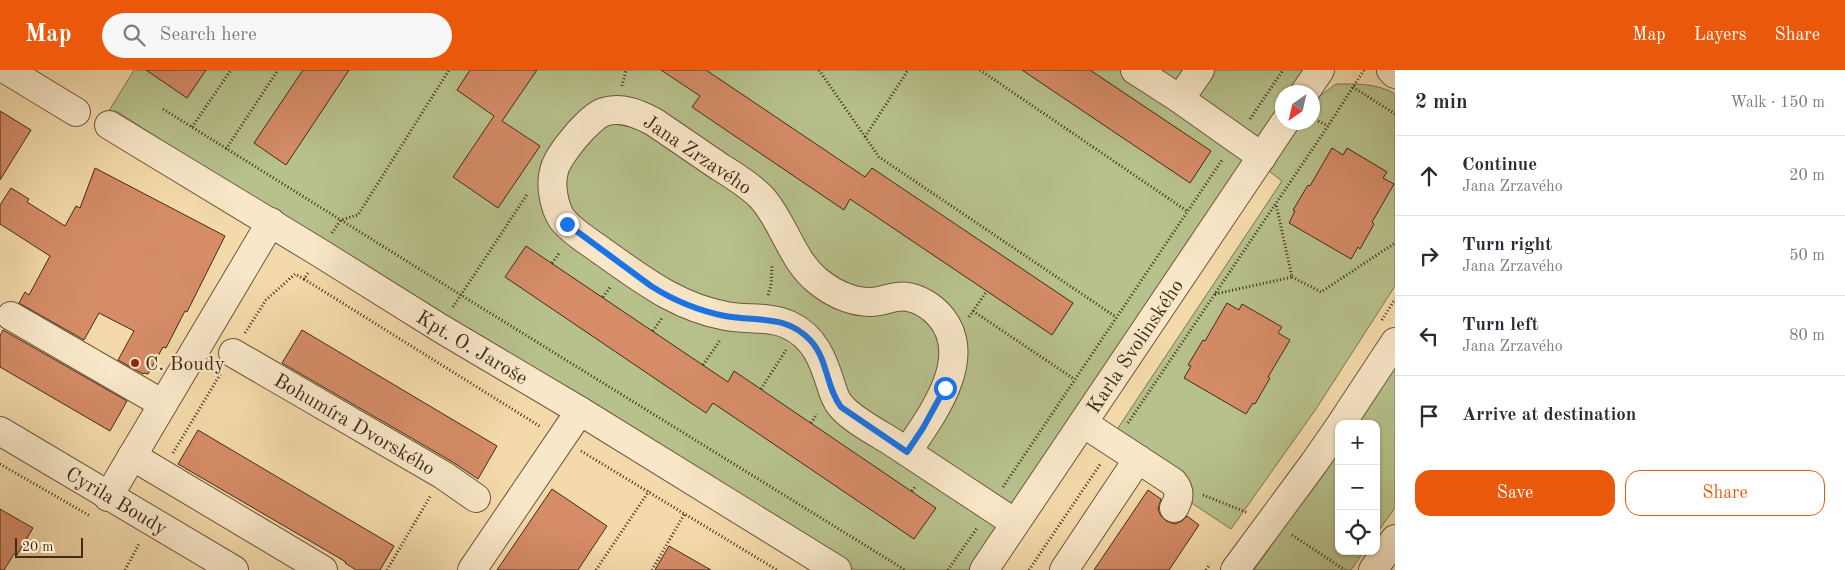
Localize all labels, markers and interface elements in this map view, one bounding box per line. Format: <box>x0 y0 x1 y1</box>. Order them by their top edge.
search box <box>102 13 452 58</box>
icon: search <box>120 21 148 49</box>
text: Map <box>25 23 72 47</box>
text: Search here <box>160 26 257 45</box>
text: Map <box>1632 26 1666 44</box>
text: Layers <box>1694 26 1746 44</box>
text: Share <box>1774 26 1820 44</box>
north arrow <box>1275 85 1320 130</box>
text: 2 min <box>1415 92 1468 113</box>
text: Walk · 150 m <box>1730 95 1825 111</box>
street label: Jana Zrzavého <box>639 112 755 199</box>
text: Continue <box>1462 156 1537 175</box>
icon: ahead <box>1415 162 1443 190</box>
text: 20 m <box>1789 168 1825 184</box>
text: Jana Zrzavého <box>1462 179 1563 195</box>
route end <box>556 213 579 236</box>
text: Turn right <box>1462 236 1552 255</box>
icon: right <box>1415 242 1443 270</box>
text: 50 m <box>1789 248 1825 264</box>
text: Jana Zrzavého <box>1462 259 1563 275</box>
street label: Karla Svolinského <box>1084 276 1188 418</box>
street label: Kpt. O. Jaroše <box>412 308 531 390</box>
text: Turn left <box>1462 316 1539 335</box>
icon: left <box>1415 322 1443 350</box>
text: 80 m <box>1789 328 1825 344</box>
text: Jana Zrzavého <box>1462 339 1563 355</box>
place label: C. Boudy <box>145 355 225 375</box>
marker: C. Boudy <box>129 357 141 369</box>
street label: Bohumíra Dvorského <box>270 371 438 480</box>
route start <box>934 377 957 400</box>
icon: arrive <box>1415 402 1443 430</box>
text: Arrive at destination <box>1462 406 1636 425</box>
map controls <box>1335 420 1380 555</box>
button: + <box>1335 420 1380 465</box>
street label: Cyrila Boudy <box>62 464 170 540</box>
button: − <box>1335 465 1380 510</box>
button: Save <box>1415 470 1615 516</box>
button: Share <box>1625 470 1825 516</box>
button: locate <box>1335 510 1380 555</box>
scale bar <box>15 535 82 558</box>
text: 20 m <box>22 540 53 554</box>

